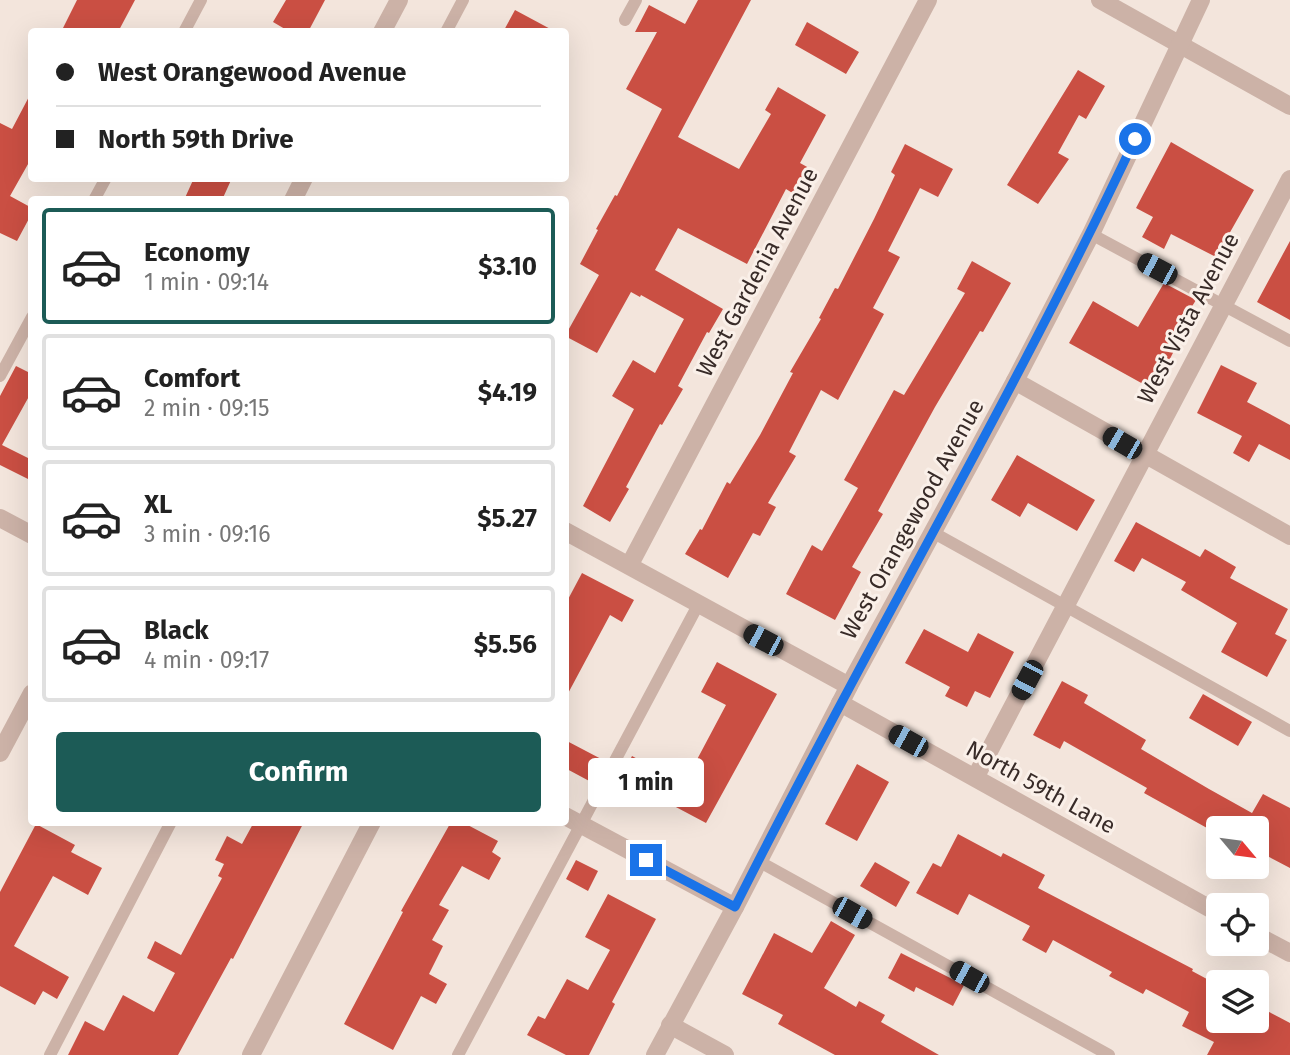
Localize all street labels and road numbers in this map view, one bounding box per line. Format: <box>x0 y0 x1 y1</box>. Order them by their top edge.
street label: West Gardenia Avenue <box>690 163 824 381</box>
street label: West Vista Avenue <box>1131 228 1245 408</box>
street label: West Orangewood Avenue <box>834 394 990 644</box>
street label: North 59th Lane <box>961 734 1121 840</box>

